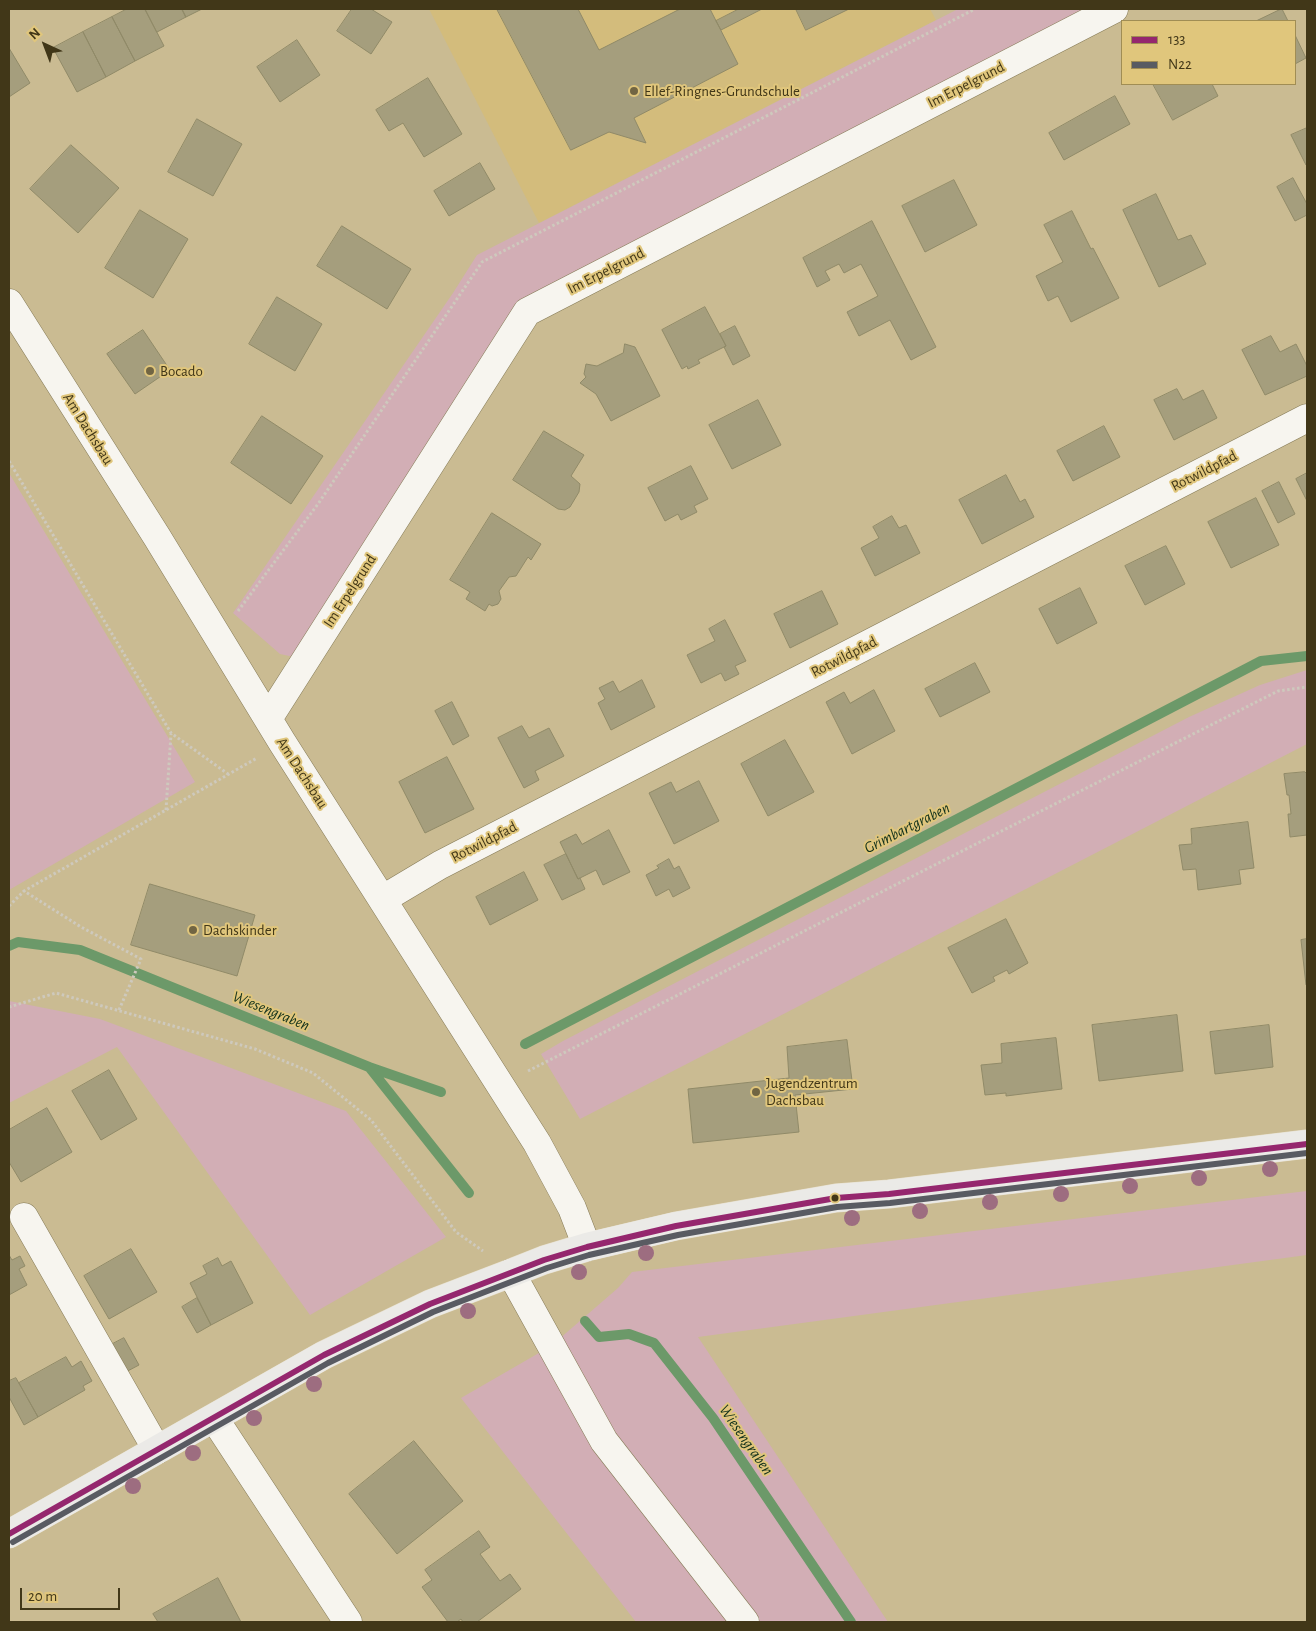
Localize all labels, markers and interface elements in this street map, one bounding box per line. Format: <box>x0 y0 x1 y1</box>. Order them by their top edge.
north arrow <box>20 20 70 70</box>
legend <box>1121 20 1296 85</box>
text: N <box>26 26 43 42</box>
text: 133 <box>1168 32 1186 47</box>
text: N22 <box>1168 57 1192 72</box>
street label: Im Erpelgrund <box>925 58 1007 112</box>
place label: Ellef-Ringnes-Grundschule <box>644 82 800 100</box>
marker: Ellef-Ringnes-Grundschule <box>628 85 640 97</box>
street label: Im Erpelgrund <box>565 244 647 298</box>
place label: Bocado <box>160 362 203 380</box>
marker: Bocado <box>144 365 156 377</box>
street label: Am Dachsbau <box>59 390 117 468</box>
street label: Rotwildpfad <box>1168 447 1240 495</box>
street label: Im Erpelgrund <box>320 551 380 631</box>
street label: Rotwildpfad <box>808 633 880 681</box>
street label: Am Dachsbau <box>272 734 332 812</box>
water label: Grimbartgraben <box>861 798 953 858</box>
street label: Rotwildpfad <box>448 818 520 866</box>
place label: Dachskinder <box>203 921 276 939</box>
marker: Dachskinder <box>187 924 199 936</box>
water label: Wiesengraben <box>230 987 312 1035</box>
place label: Jugendzentrum Dachsbau <box>766 1074 858 1109</box>
marker: Jugendzentrum Dachsbau <box>750 1086 762 1098</box>
unlabelled marker <box>830 1193 840 1203</box>
water label: Wiesengraben <box>715 1401 777 1479</box>
scale bar <box>22 1578 122 1610</box>
text: 20 m <box>28 1589 57 1604</box>

